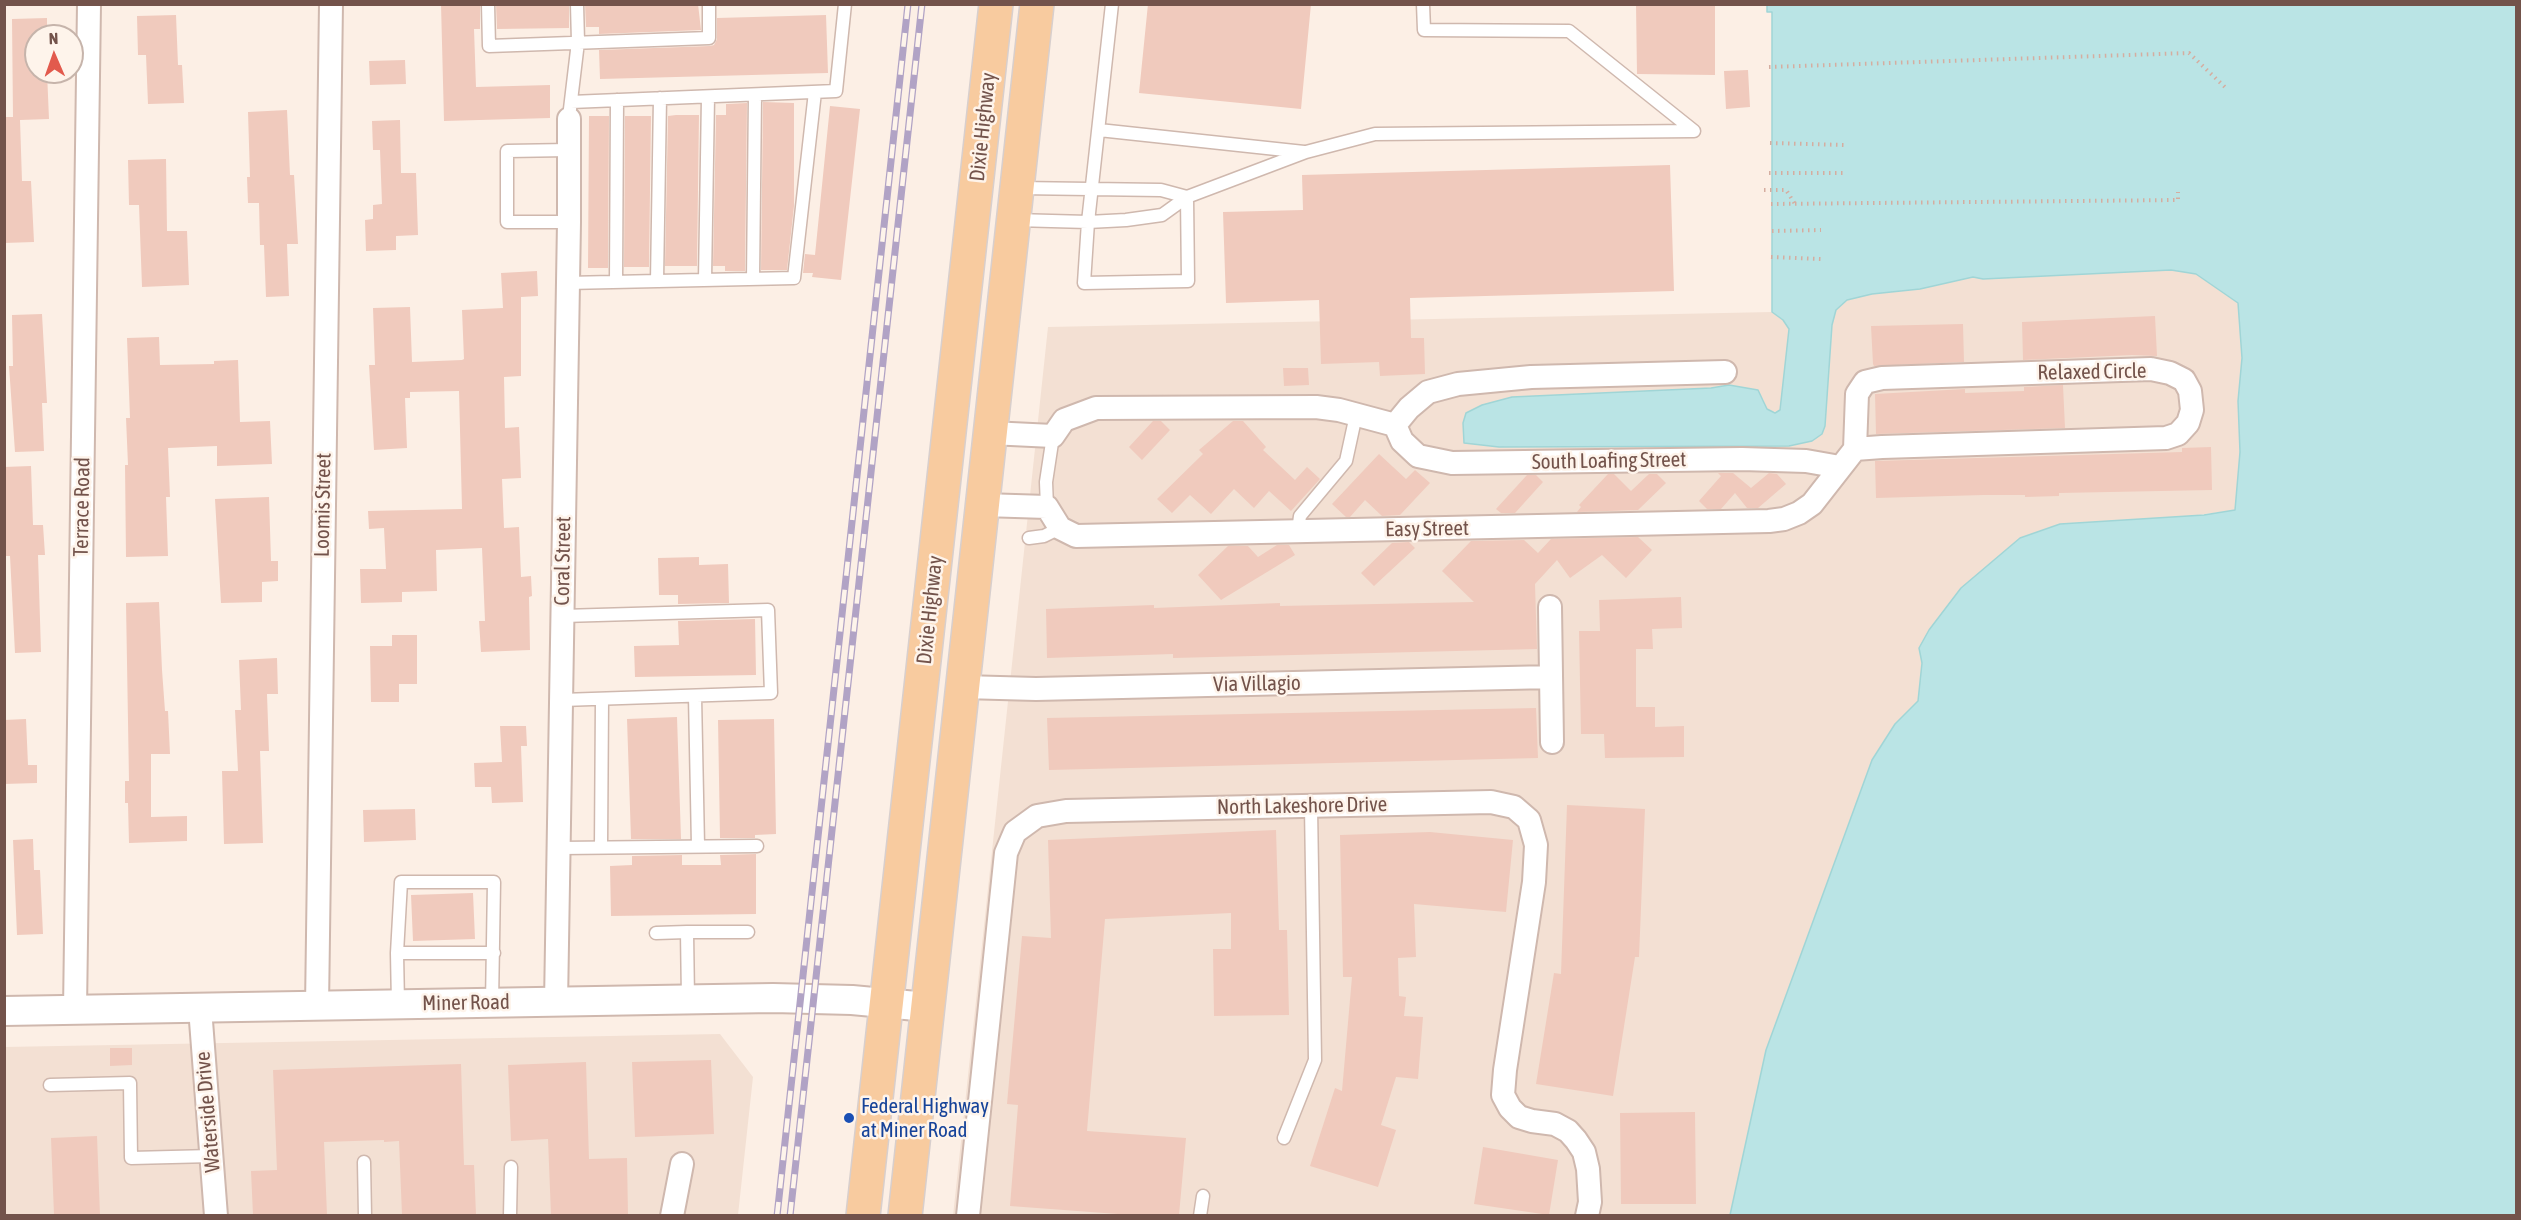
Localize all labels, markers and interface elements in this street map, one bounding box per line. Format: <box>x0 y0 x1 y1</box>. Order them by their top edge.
north arrow <box>24 24 84 84</box>
text: N <box>48 29 58 47</box>
street label: Dixie Highway <box>965 71 1001 183</box>
street label: Relaxed Circle <box>2037 358 2147 386</box>
street label: South Loafing Street <box>1532 447 1686 475</box>
street label: Loomis Street <box>309 453 337 557</box>
street label: Terrace Road <box>69 457 95 557</box>
street label: Coral Street <box>550 516 576 606</box>
street label: Easy Street <box>1385 516 1469 542</box>
street label: Dixie Highway <box>912 554 948 666</box>
street label: Via Villagio <box>1213 671 1301 697</box>
street label: North Lakeshore Drive <box>1217 792 1387 820</box>
street label: Miner Road <box>422 990 510 1016</box>
street label: Waterside Drive <box>190 1050 226 1174</box>
place label: Federal Highway at Miner Road <box>861 1093 989 1143</box>
marker: Federal Highway at Miner Road <box>842 1111 856 1125</box>

